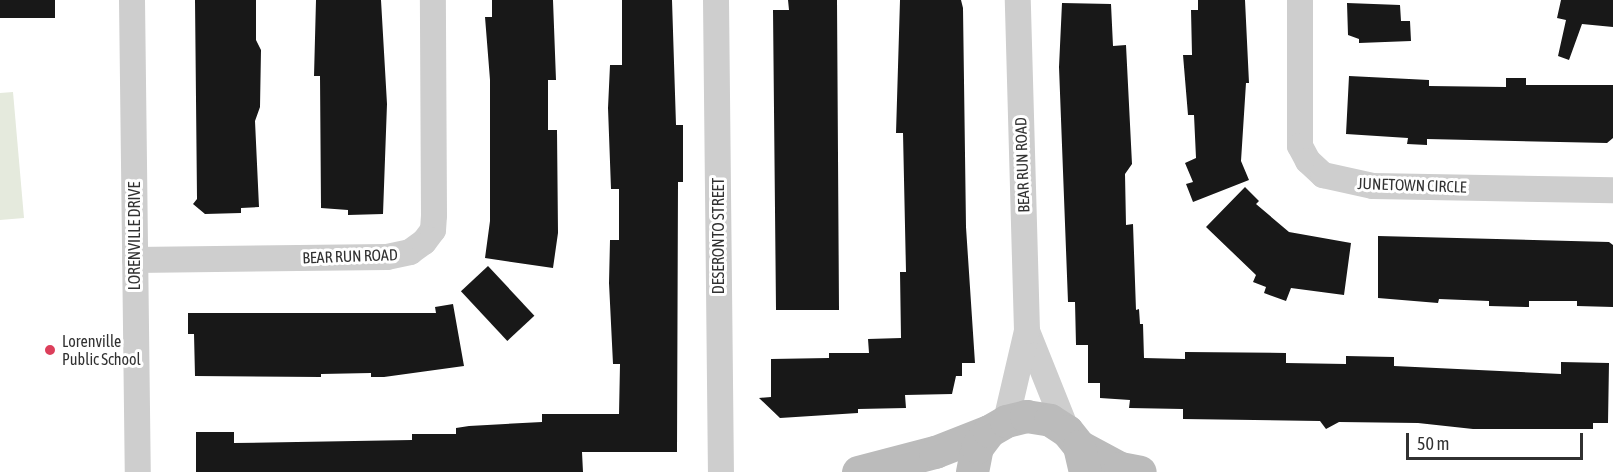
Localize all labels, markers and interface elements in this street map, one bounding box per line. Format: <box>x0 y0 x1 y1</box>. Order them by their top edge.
street label: BEAR RUN ROAD <box>1011 117 1033 213</box>
street label: JUNETOWN CIRCLE <box>1357 173 1467 197</box>
street label: DESERONTO STREET <box>708 178 728 294</box>
street label: LORENVILLE DRIVE <box>124 182 144 290</box>
street label: BEAR RUN ROAD <box>302 245 398 267</box>
place label: Lorenville Public School <box>62 331 141 369</box>
marker: Lorenville Public School <box>43 343 57 357</box>
scale bar <box>1409 421 1586 459</box>
text: 50 m <box>1417 433 1449 454</box>

